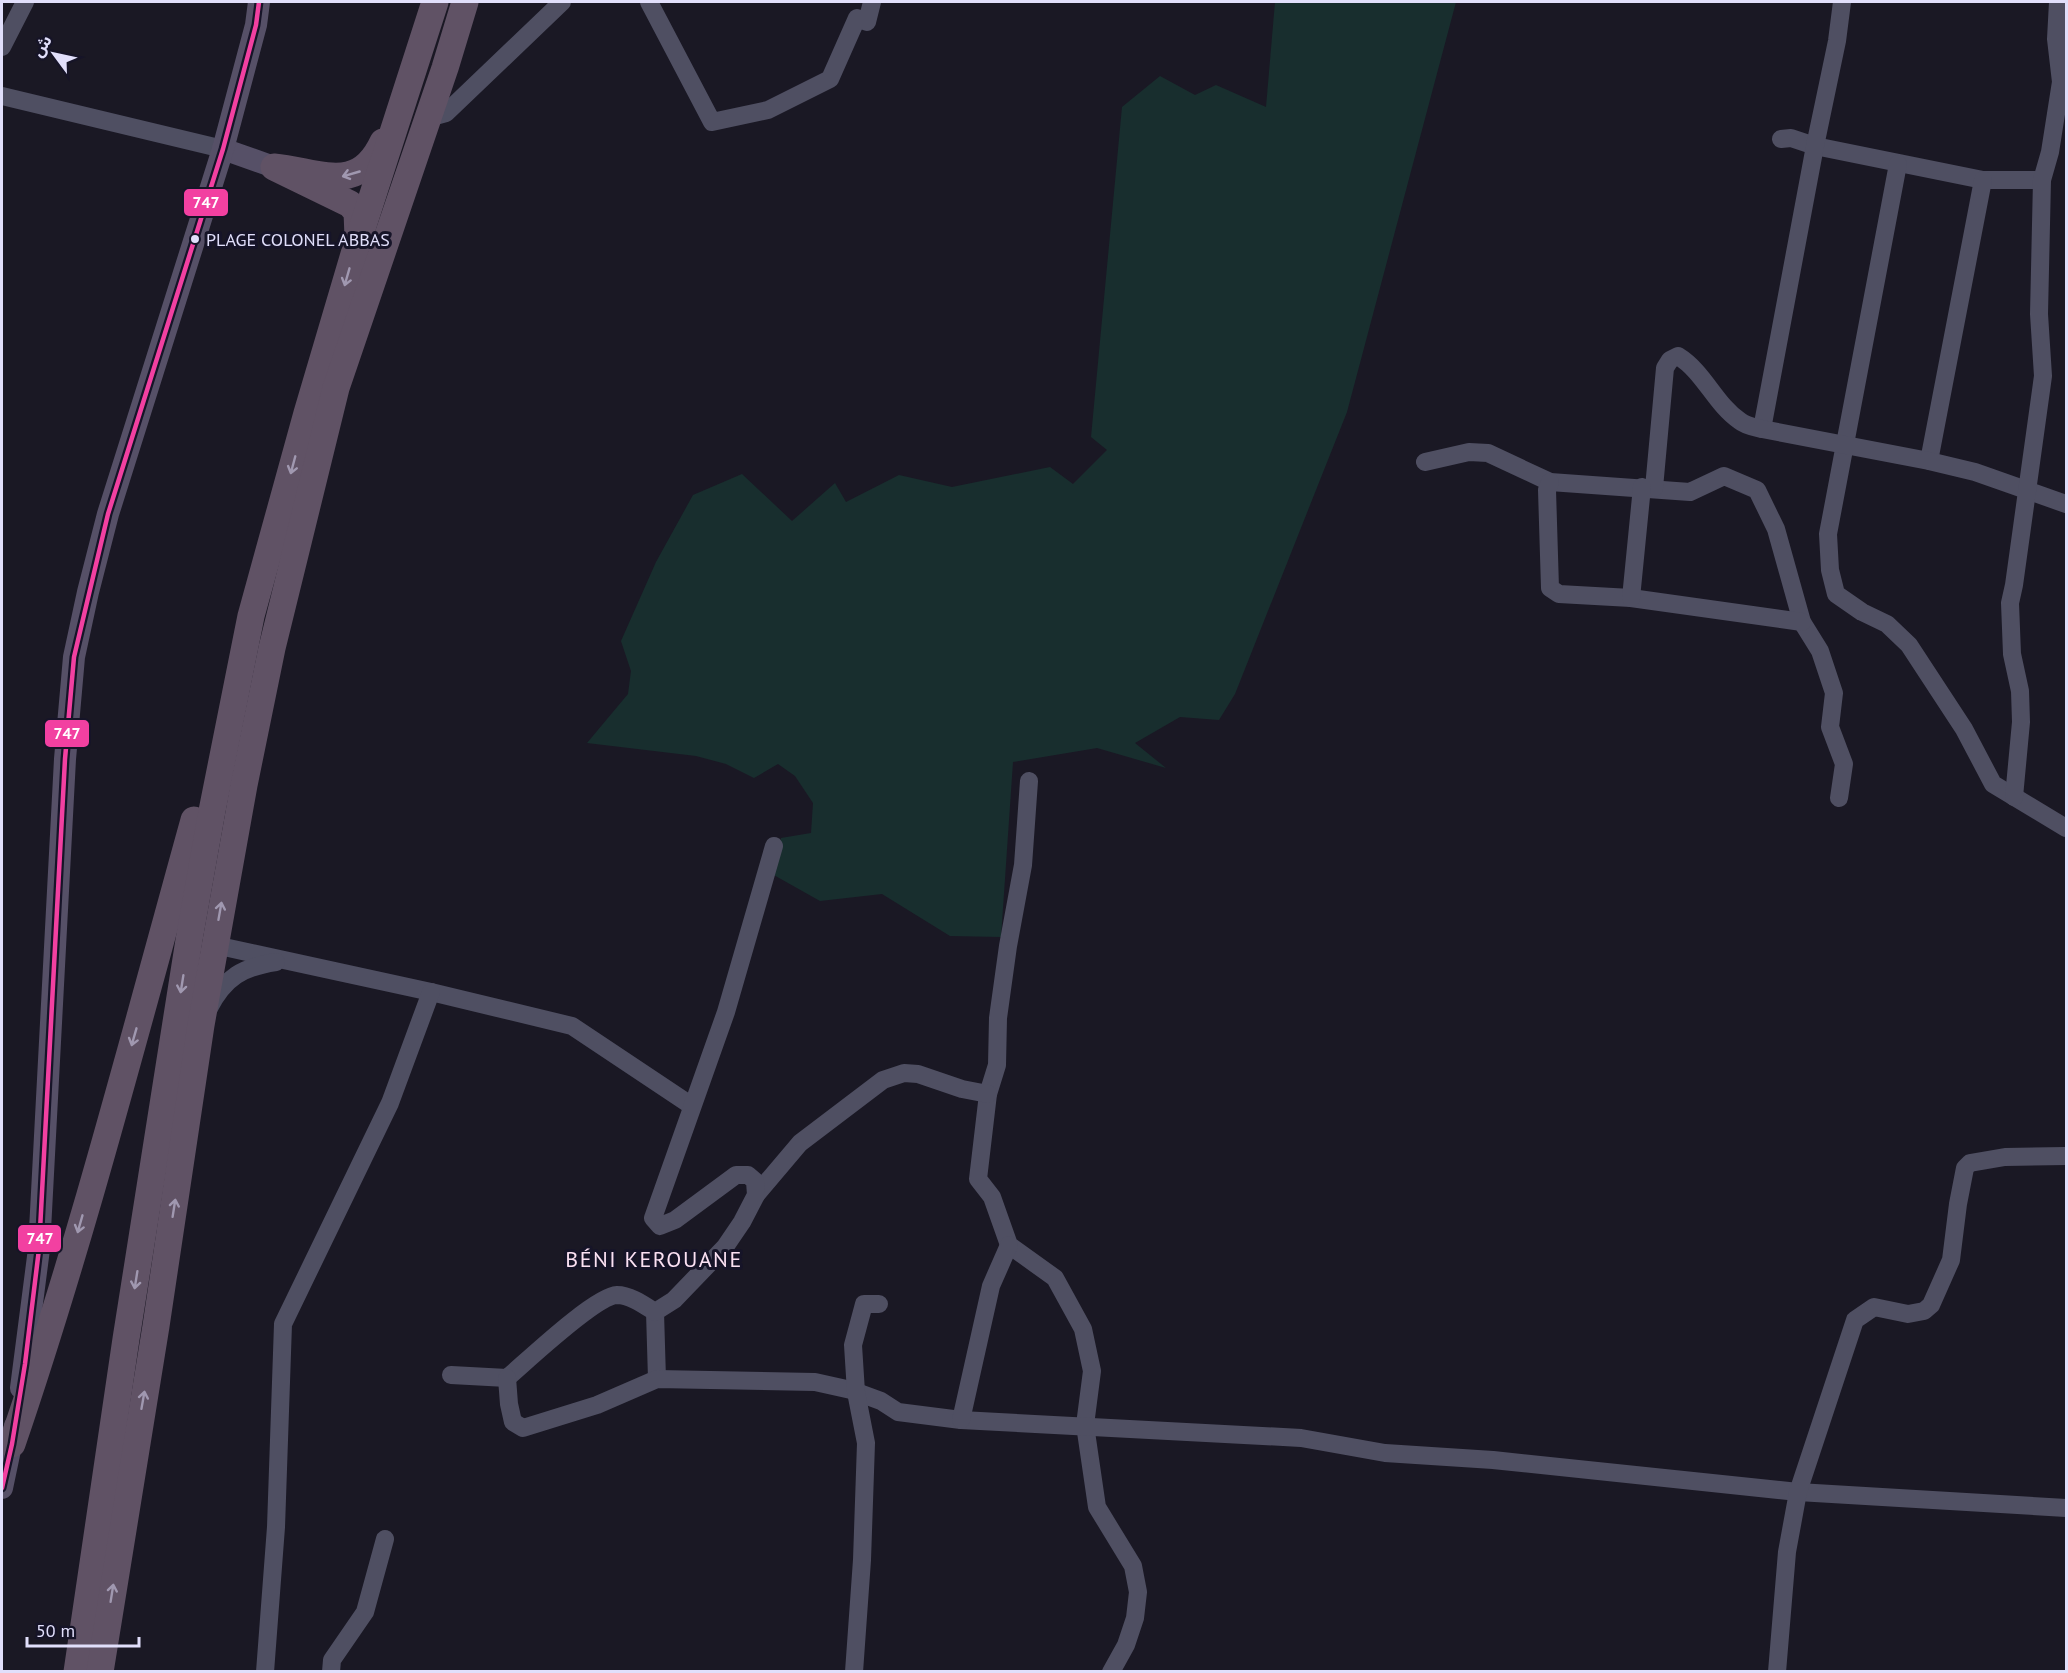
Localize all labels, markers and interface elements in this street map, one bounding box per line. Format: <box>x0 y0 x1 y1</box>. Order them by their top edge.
north arrow <box>24 24 84 84</box>
text: ش <box>27 31 56 60</box>
one-way arrow <box>341 169 360 180</box>
line badge: 747 <box>183 188 229 217</box>
text: 747 <box>192 192 220 212</box>
place label: PLAGE COLONEL ABBAS <box>206 228 390 251</box>
marker: PLAGE COLONEL ABBAS <box>189 233 201 245</box>
one-way arrow <box>341 268 352 287</box>
one-way arrow <box>287 455 298 474</box>
line badge: 747 <box>44 719 90 748</box>
text: 747 <box>53 723 81 743</box>
one-way arrow <box>215 902 226 922</box>
one-way arrow <box>176 973 187 993</box>
one-way arrow <box>127 1027 139 1046</box>
one-way arrow <box>169 1199 180 1218</box>
one-way arrow <box>74 1214 86 1233</box>
line badge: 747 <box>17 1224 62 1253</box>
text: 747 <box>26 1228 54 1248</box>
district label: BÉNI KEROUANE <box>565 1245 743 1273</box>
one-way arrow <box>130 1270 141 1289</box>
one-way arrow <box>138 1391 149 1411</box>
one-way arrow <box>107 1583 118 1603</box>
scale bar <box>27 1610 140 1648</box>
text: 50 m <box>36 1619 75 1642</box>

